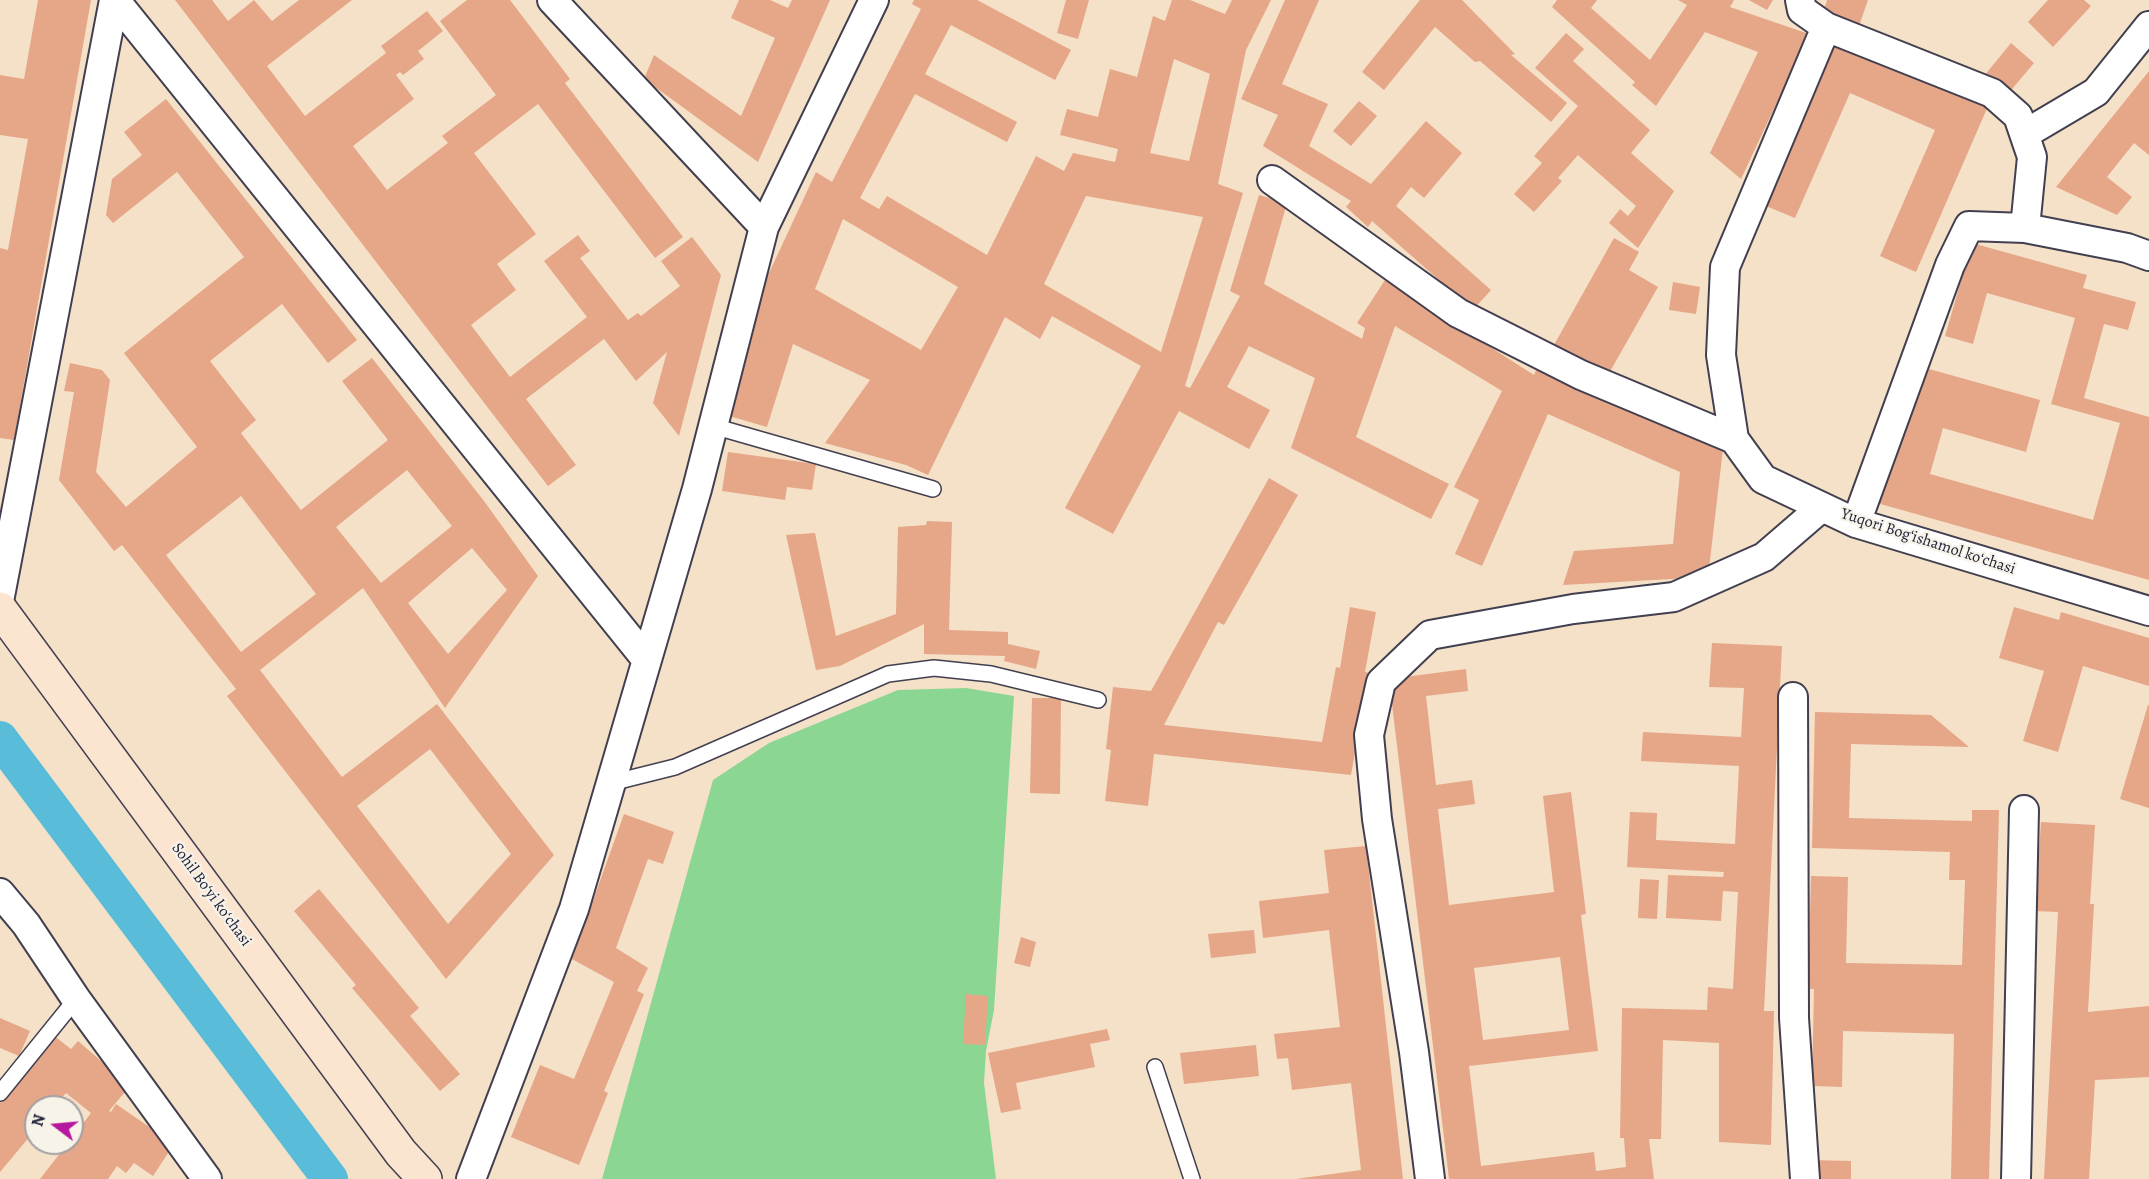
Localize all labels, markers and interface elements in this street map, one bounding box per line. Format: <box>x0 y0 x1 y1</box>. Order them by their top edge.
street label: Yuqori Bogʻishamol koʻchasi <box>1838 505 2018 579</box>
street label: Sohil Boʻyi koʻchasi <box>167 839 255 951</box>
north arrow <box>24 1095 84 1155</box>
text: N <box>26 1112 51 1129</box>

